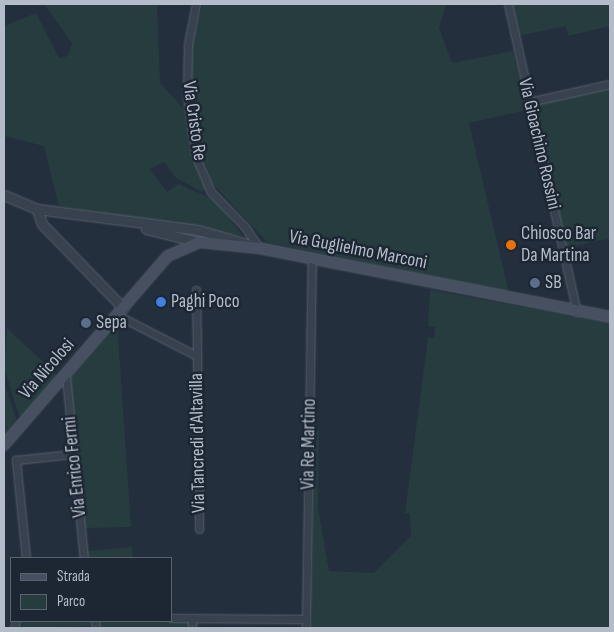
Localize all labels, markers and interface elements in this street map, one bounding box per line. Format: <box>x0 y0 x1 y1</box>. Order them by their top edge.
street label: Via Gioachino Rossini <box>513 76 565 212</box>
street label: Via Cristo Re <box>177 80 211 162</box>
place label: Chiosco Bar Da Martina <box>521 223 596 267</box>
street label: Via Guglielmo Marconi <box>287 225 429 275</box>
marker: Chiosco Bar Da Martina <box>505 239 517 251</box>
place label: SB <box>545 272 562 294</box>
marker: SB <box>529 277 541 289</box>
place label: Paghi Poco <box>171 291 240 313</box>
marker: Paghi Poco <box>155 296 167 308</box>
place label: Sepa <box>96 312 127 334</box>
marker: Sepa <box>80 317 92 329</box>
street label: Via Nicolosi <box>15 334 79 404</box>
street label: Via Tancredi d'Altavilla <box>185 373 211 513</box>
street label: Via Re Martino <box>297 398 321 490</box>
street label: Via Enrico Fermi <box>58 415 92 519</box>
legend <box>10 557 172 622</box>
text: Strada <box>57 567 90 586</box>
text: Parco <box>57 592 85 611</box>

